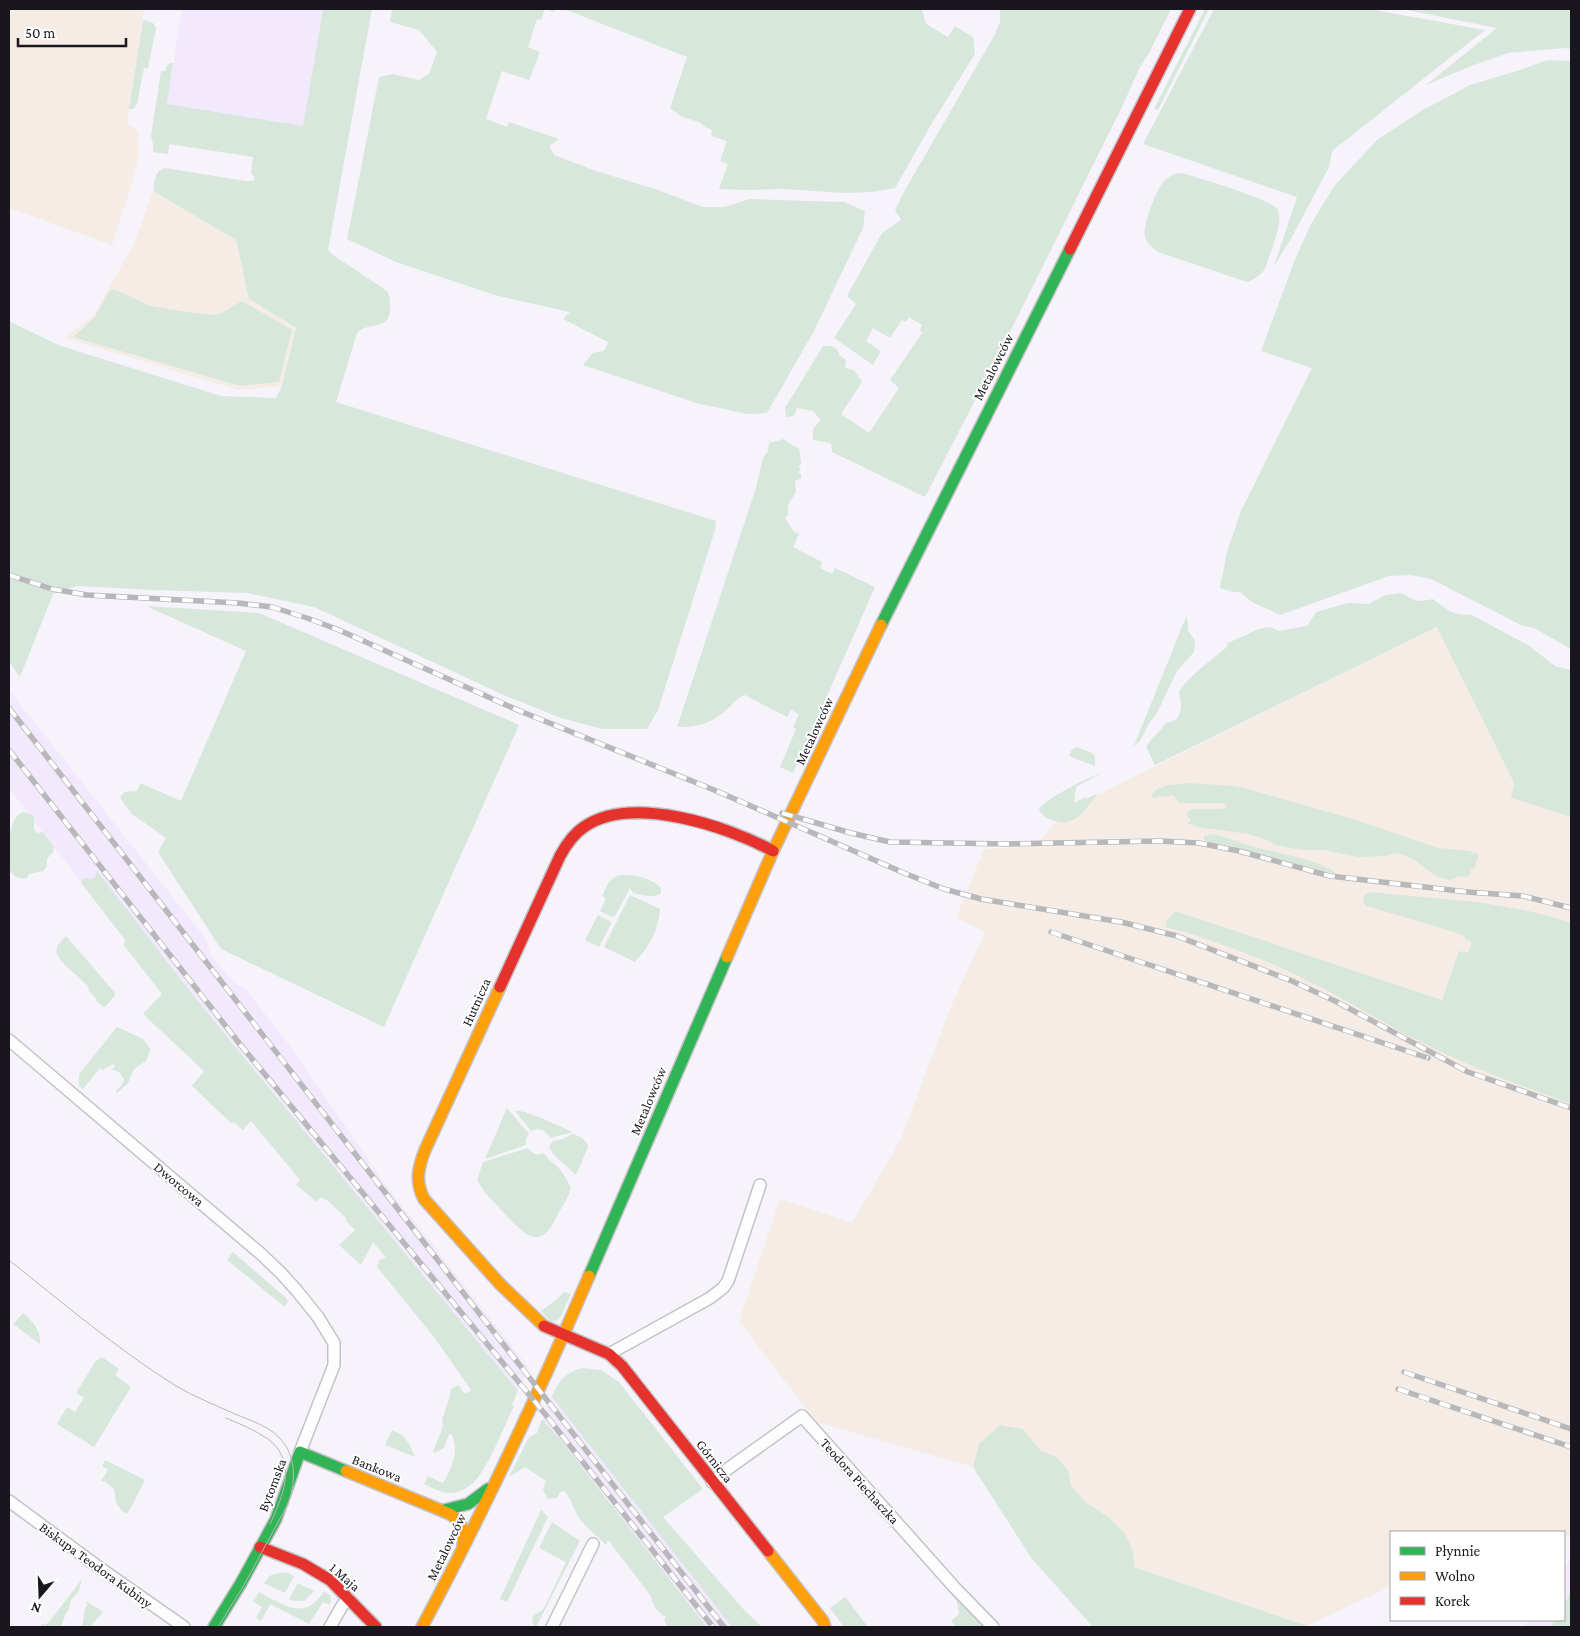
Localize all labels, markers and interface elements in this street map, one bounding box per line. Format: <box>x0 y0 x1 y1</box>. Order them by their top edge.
scale bar <box>18 15 125 47</box>
text: 50 m <box>25 25 55 41</box>
street label: Metalowców <box>969 330 1017 403</box>
street label: Metalowców <box>791 694 837 767</box>
street label: Hutnicza <box>458 975 494 1028</box>
street label: Metalowców <box>626 1064 670 1138</box>
street label: Dworcowa <box>151 1158 208 1210</box>
street label: Teodora Piechaczka <box>817 1435 903 1528</box>
street label: Górnicza <box>693 1436 737 1486</box>
street label: Bankowa <box>350 1451 405 1485</box>
street label: Bytomska <box>255 1456 290 1514</box>
street label: Metalowców <box>423 1510 469 1583</box>
street label: Biskupa Teodora Kubiny <box>36 1519 156 1612</box>
legend <box>1390 1531 1565 1621</box>
text: Płynnie <box>1435 1543 1481 1560</box>
street label: 1 Maja <box>326 1559 364 1596</box>
text: Wolno <box>1435 1568 1475 1584</box>
north arrow <box>15 1571 65 1621</box>
text: Korek <box>1435 1593 1470 1609</box>
text: N <box>28 1599 43 1617</box>

